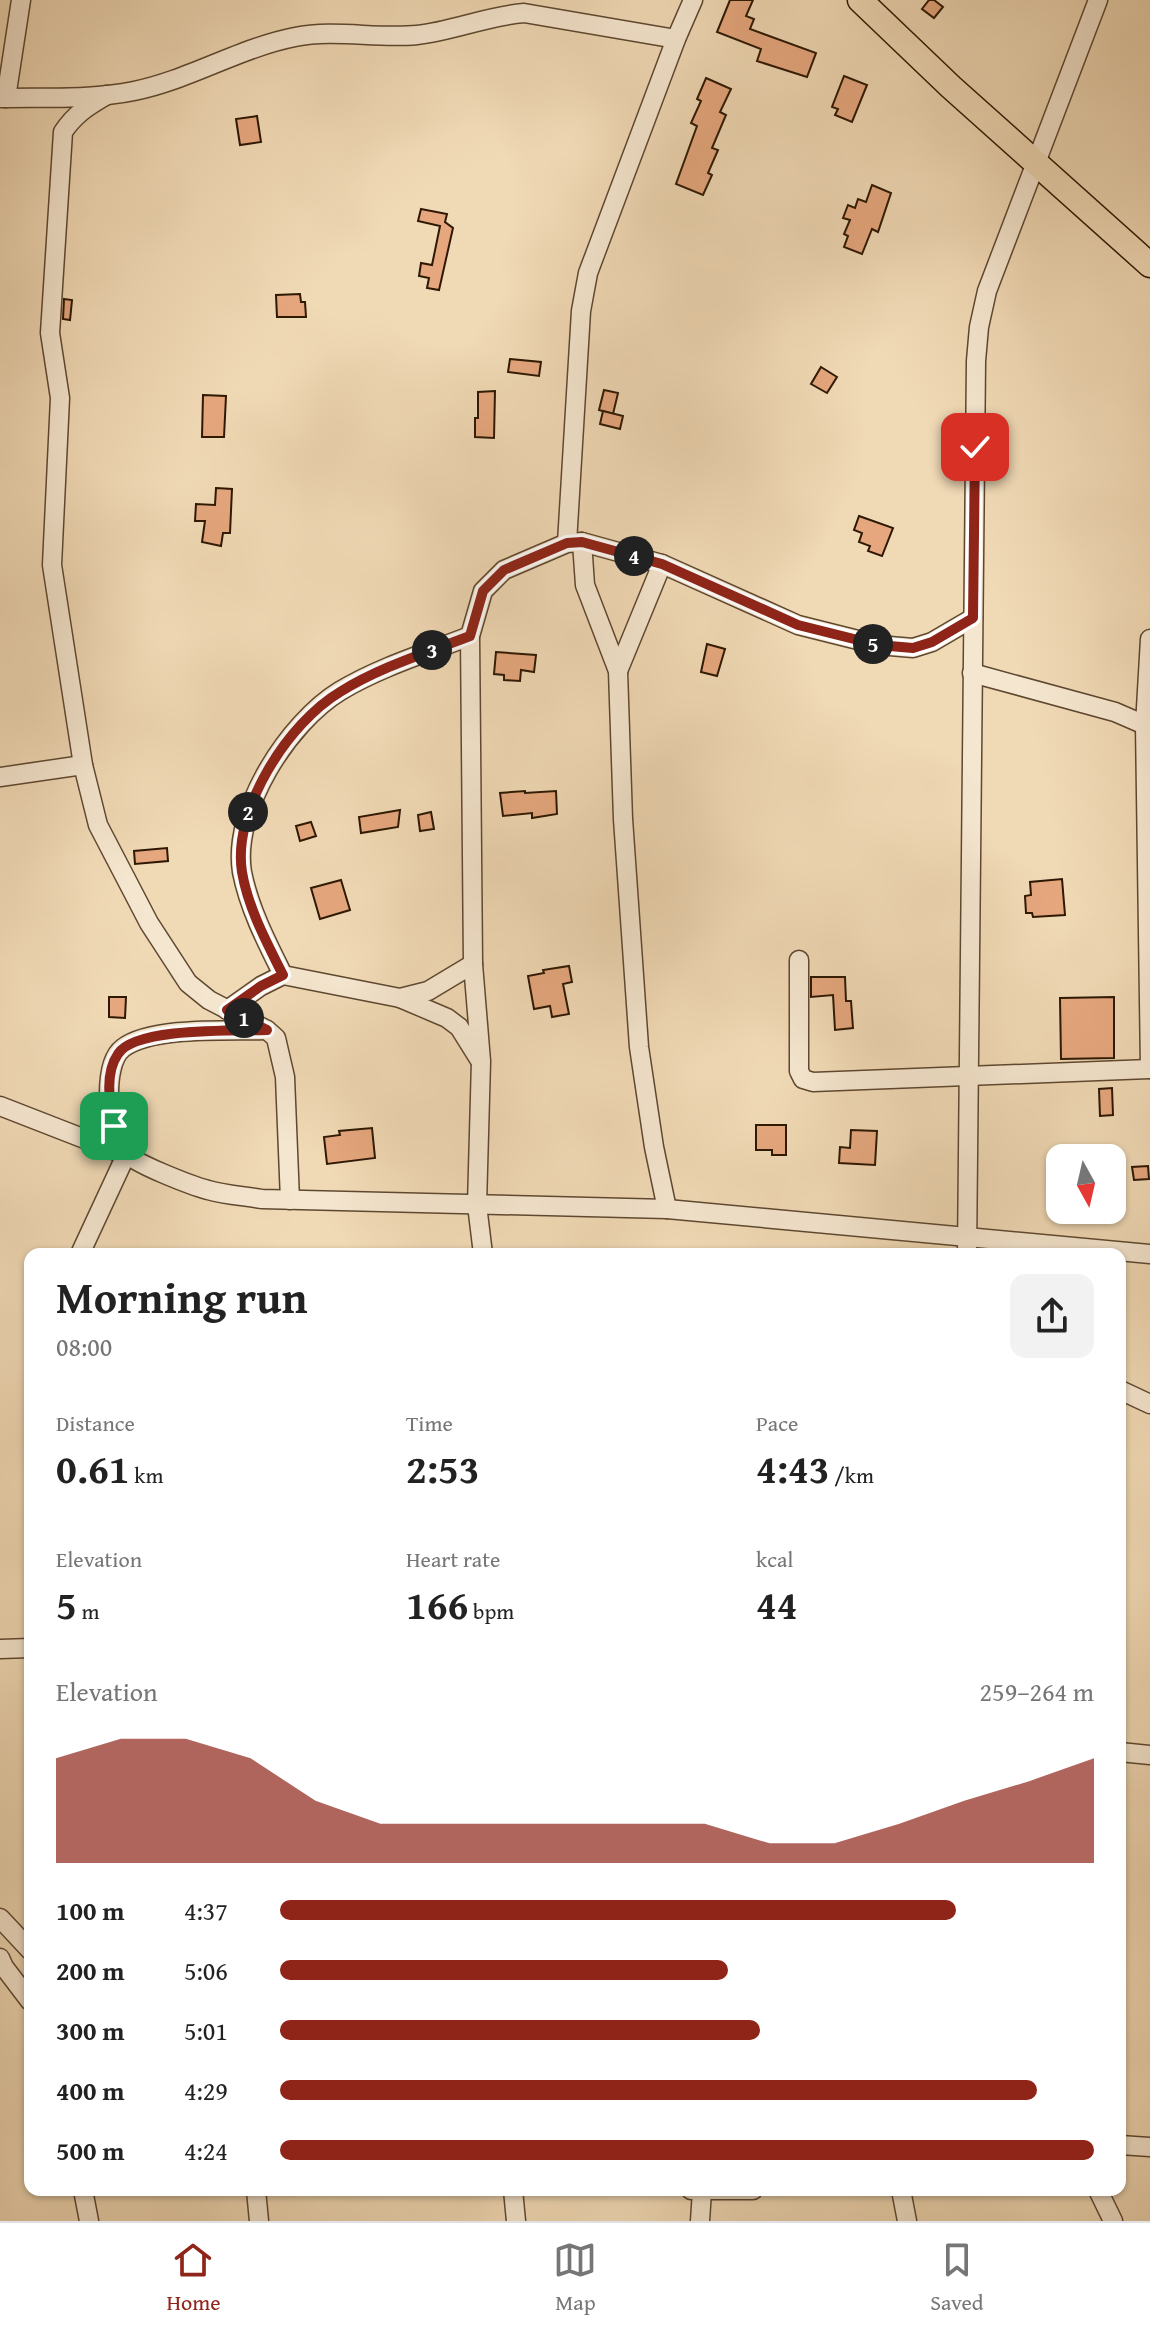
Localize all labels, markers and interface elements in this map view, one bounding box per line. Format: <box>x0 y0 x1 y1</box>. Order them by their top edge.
pin <box>941 413 1009 481</box>
icon: check <box>953 425 997 469</box>
pin: 4 <box>614 536 654 576</box>
text: 4 <box>628 540 640 572</box>
pin: 5 <box>853 624 893 664</box>
text: 5 <box>867 628 879 660</box>
pin: 3 <box>412 630 452 670</box>
text: 3 <box>426 634 438 666</box>
pin: 2 <box>228 792 268 832</box>
text: 2 <box>242 796 254 828</box>
pin: 1 <box>224 998 264 1038</box>
text: 1 <box>238 1002 250 1034</box>
pin <box>80 1092 148 1160</box>
icon: arrive <box>92 1104 136 1148</box>
north arrow <box>1046 1144 1126 1224</box>
map controls <box>1046 1144 1126 1224</box>
text: Morning run <box>56 1265 307 1329</box>
button: share <box>1010 1274 1094 1358</box>
text: 08:00 <box>56 1327 112 1366</box>
text: Distance <box>56 1407 135 1439</box>
text: Time <box>406 1407 453 1439</box>
text: Pace <box>756 1407 798 1439</box>
text: 0.61 <box>56 1439 129 1498</box>
text: 2:53 <box>406 1439 479 1498</box>
text: 4:43 <box>756 1439 829 1498</box>
text: km <box>129 1459 163 1491</box>
text: /km <box>829 1459 874 1491</box>
text: Elevation <box>56 1543 142 1575</box>
text: Heart rate <box>406 1543 500 1575</box>
text: kcal <box>756 1543 794 1575</box>
text: 5 <box>56 1575 77 1634</box>
text: 166 <box>406 1575 468 1634</box>
text: 44 <box>756 1575 797 1634</box>
text: m <box>77 1595 100 1627</box>
text: bpm <box>468 1595 514 1627</box>
text: Elevation <box>56 1672 158 1711</box>
text: 259–264 m <box>980 1672 1094 1711</box>
text: 100 m <box>56 1891 124 1930</box>
text: 4:37 <box>184 1891 228 1930</box>
text: 200 m <box>56 1951 124 1990</box>
text: 5:06 <box>184 1951 228 1990</box>
text: 300 m <box>56 2011 124 2050</box>
text: 5:01 <box>184 2011 228 2050</box>
text: 400 m <box>56 2071 124 2110</box>
text: 4:29 <box>184 2071 228 2110</box>
text: 500 m <box>56 2131 124 2170</box>
text: 4:24 <box>184 2131 228 2170</box>
tab: Home <box>166 2238 221 2318</box>
tab: Map <box>553 2238 597 2318</box>
tab: Saved <box>930 2238 984 2318</box>

